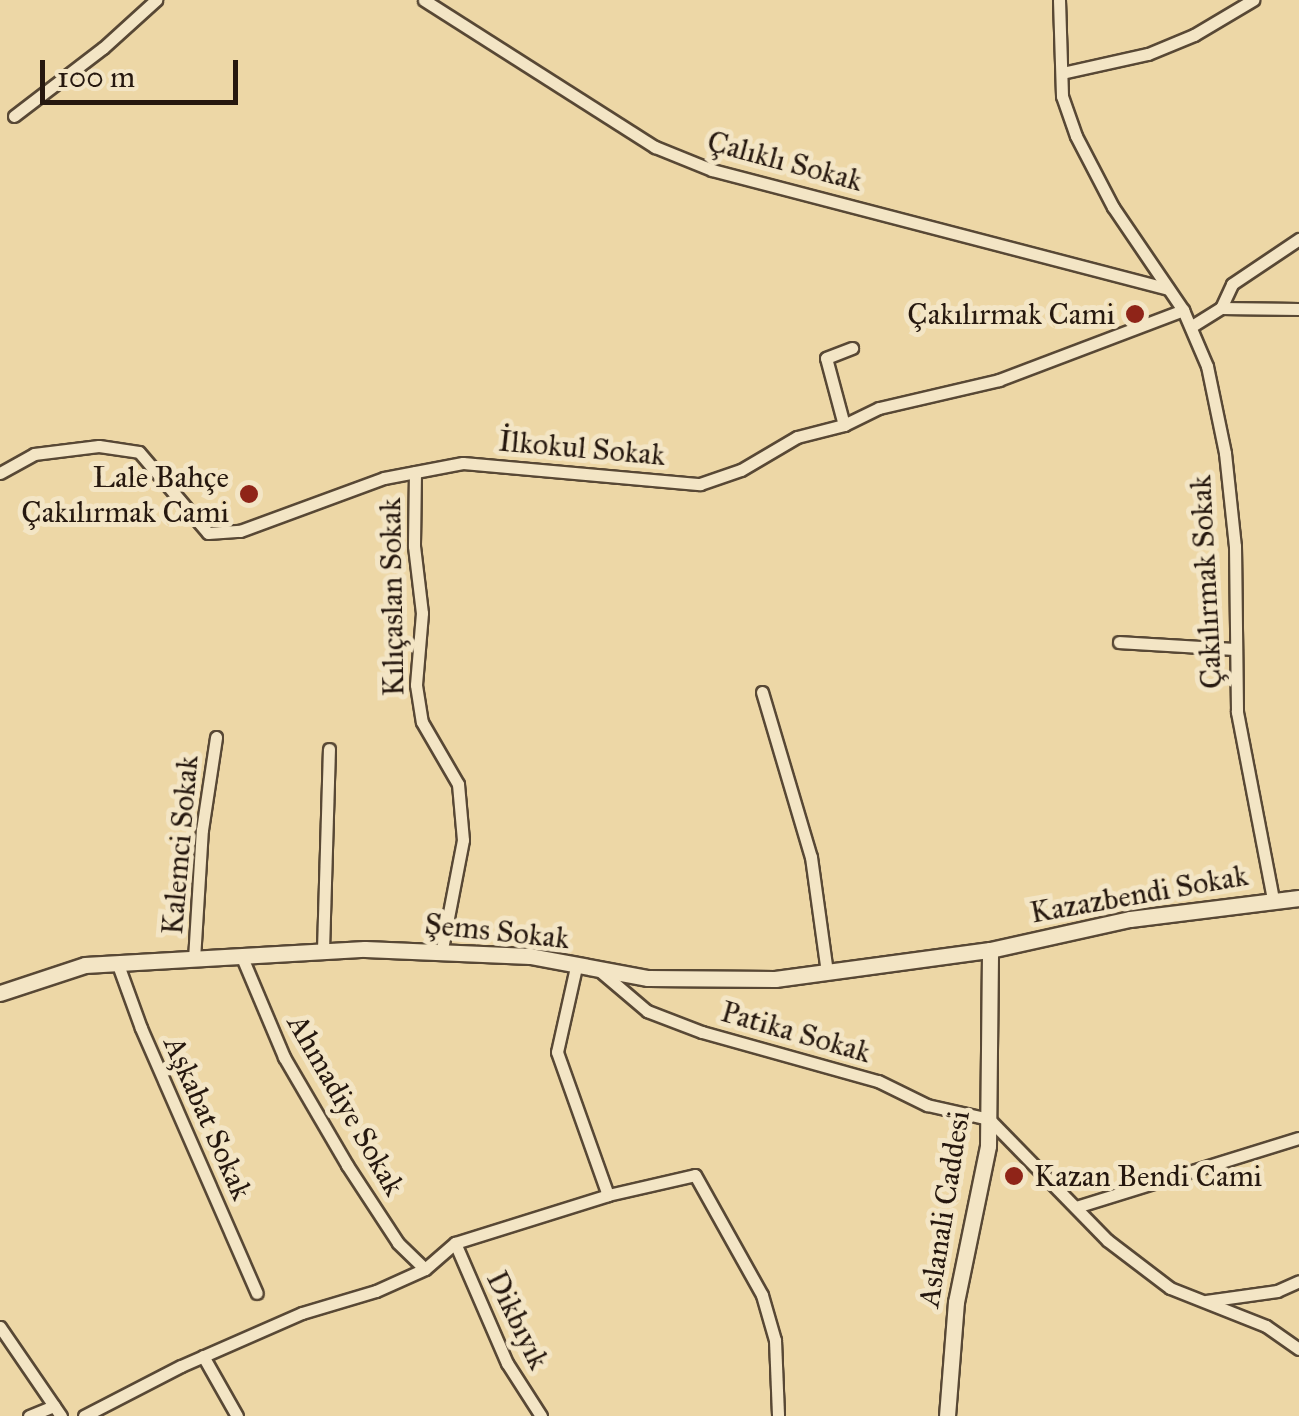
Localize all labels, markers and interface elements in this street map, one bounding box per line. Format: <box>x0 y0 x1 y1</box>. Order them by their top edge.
scale bar <box>45 40 242 102</box>
text: 100 m <box>57 59 135 95</box>
street label: Çalıklı Sokak <box>703 123 867 199</box>
place label: Çakılırmak Cami <box>907 296 1115 332</box>
marker: Çakılırmak Cami <box>1124 303 1146 325</box>
street label: İlkokul Sokak <box>497 423 667 473</box>
place label: Lale Bahçe Çakılırmak Cami <box>21 459 229 530</box>
street label: Çakılırmak Sokak <box>1182 474 1230 690</box>
marker: Lale Bahçe Çakılırmak Cami <box>238 483 260 505</box>
street label: Kılıçaslan Sokak <box>372 497 412 697</box>
street label: Kalemci Sokak <box>154 754 206 936</box>
street label: Kazazbendi Sokak <box>1027 857 1251 931</box>
street label: Şems Sokak <box>423 906 571 956</box>
street label: Patika Sokak <box>717 993 875 1071</box>
street label: Ahmadiye Sokak <box>280 1008 412 1202</box>
street label: Aşkabat Sokak <box>156 1031 260 1205</box>
street label: Aslanali Caddesi <box>911 1108 977 1310</box>
place label: Kazan Bendi Cami <box>1034 1158 1262 1194</box>
marker: Kazan Bendi Cami <box>1003 1165 1025 1187</box>
street label: Dikbıyık <box>479 1265 557 1375</box>

